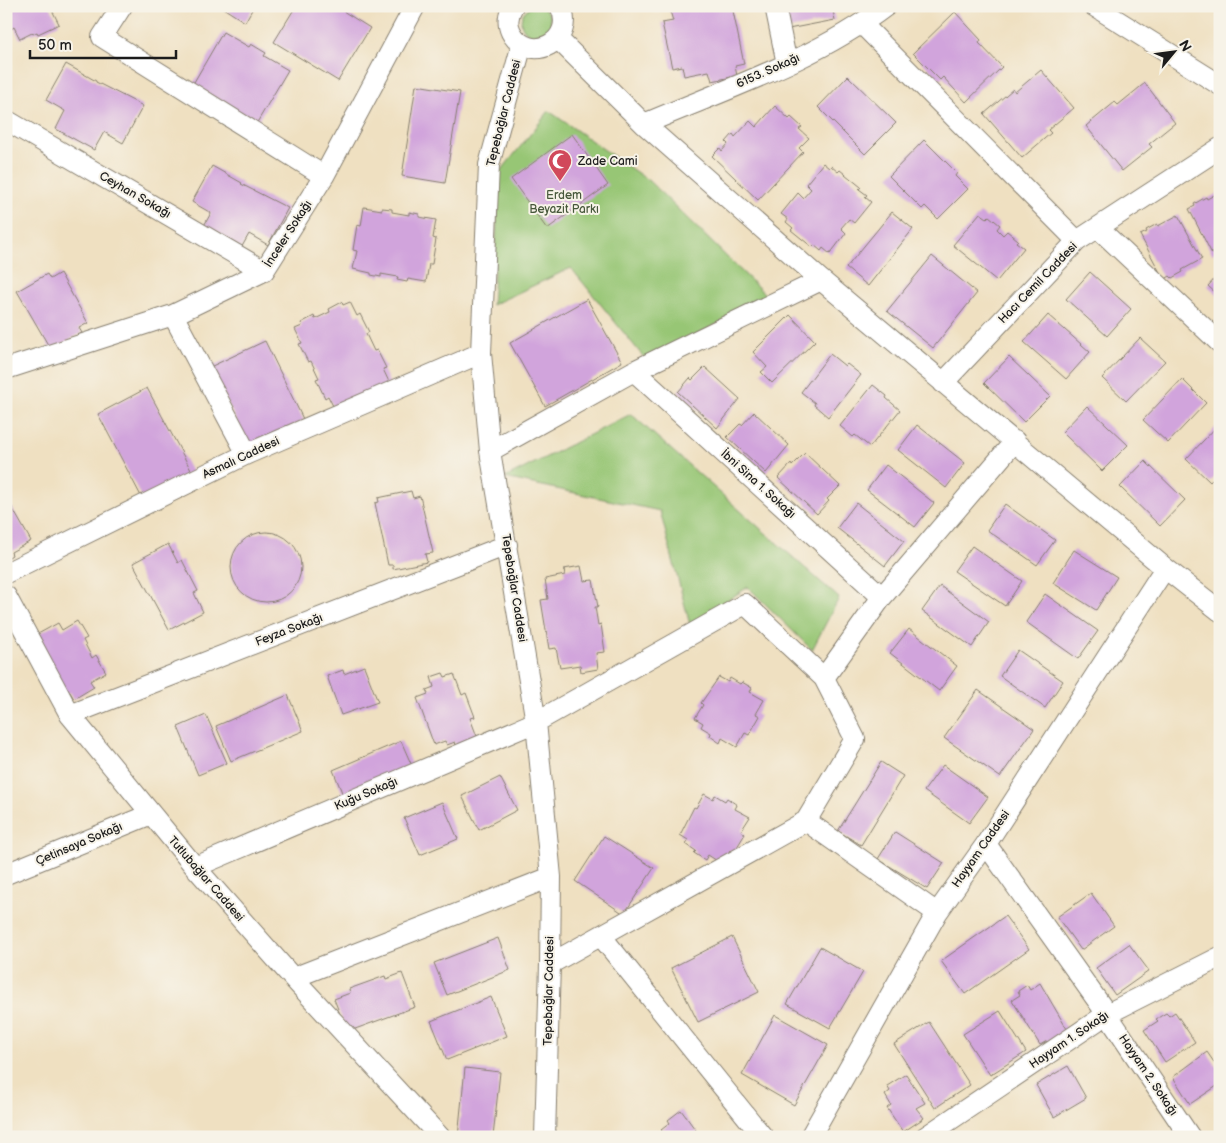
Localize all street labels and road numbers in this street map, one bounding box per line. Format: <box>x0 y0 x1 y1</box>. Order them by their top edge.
street label: 6153. Sokağı <box>734 50 802 92</box>
street label: Tepebağlar Caddesi <box>483 58 525 168</box>
street label: Ceyhan Sokağı <box>96 168 174 222</box>
street label: İnceler Sokağı <box>260 197 315 270</box>
street label: Hacı Cemil Caddesi <box>995 239 1081 327</box>
street label: Asmalı Caddesi <box>200 434 282 482</box>
street label: İbni Sina 1. Sokağı <box>717 446 799 522</box>
street label: Tepebağlar Caddesi <box>498 533 530 643</box>
street label: Feyza Sokağı <box>253 610 325 650</box>
street label: Kuğu Sokağı <box>332 774 400 814</box>
street label: Hayyam Caddesi <box>949 807 1013 891</box>
street label: Çetinsaya Sokağı <box>33 819 125 869</box>
street label: Tutlubağlar Caddesi <box>165 833 247 925</box>
street label: Tepebağlar Caddesi <box>541 936 557 1046</box>
street label: Hayyam 1. Sokağı <box>1027 1008 1112 1072</box>
street label: Hayyam 2. Sokağı <box>1115 1032 1181 1119</box>

